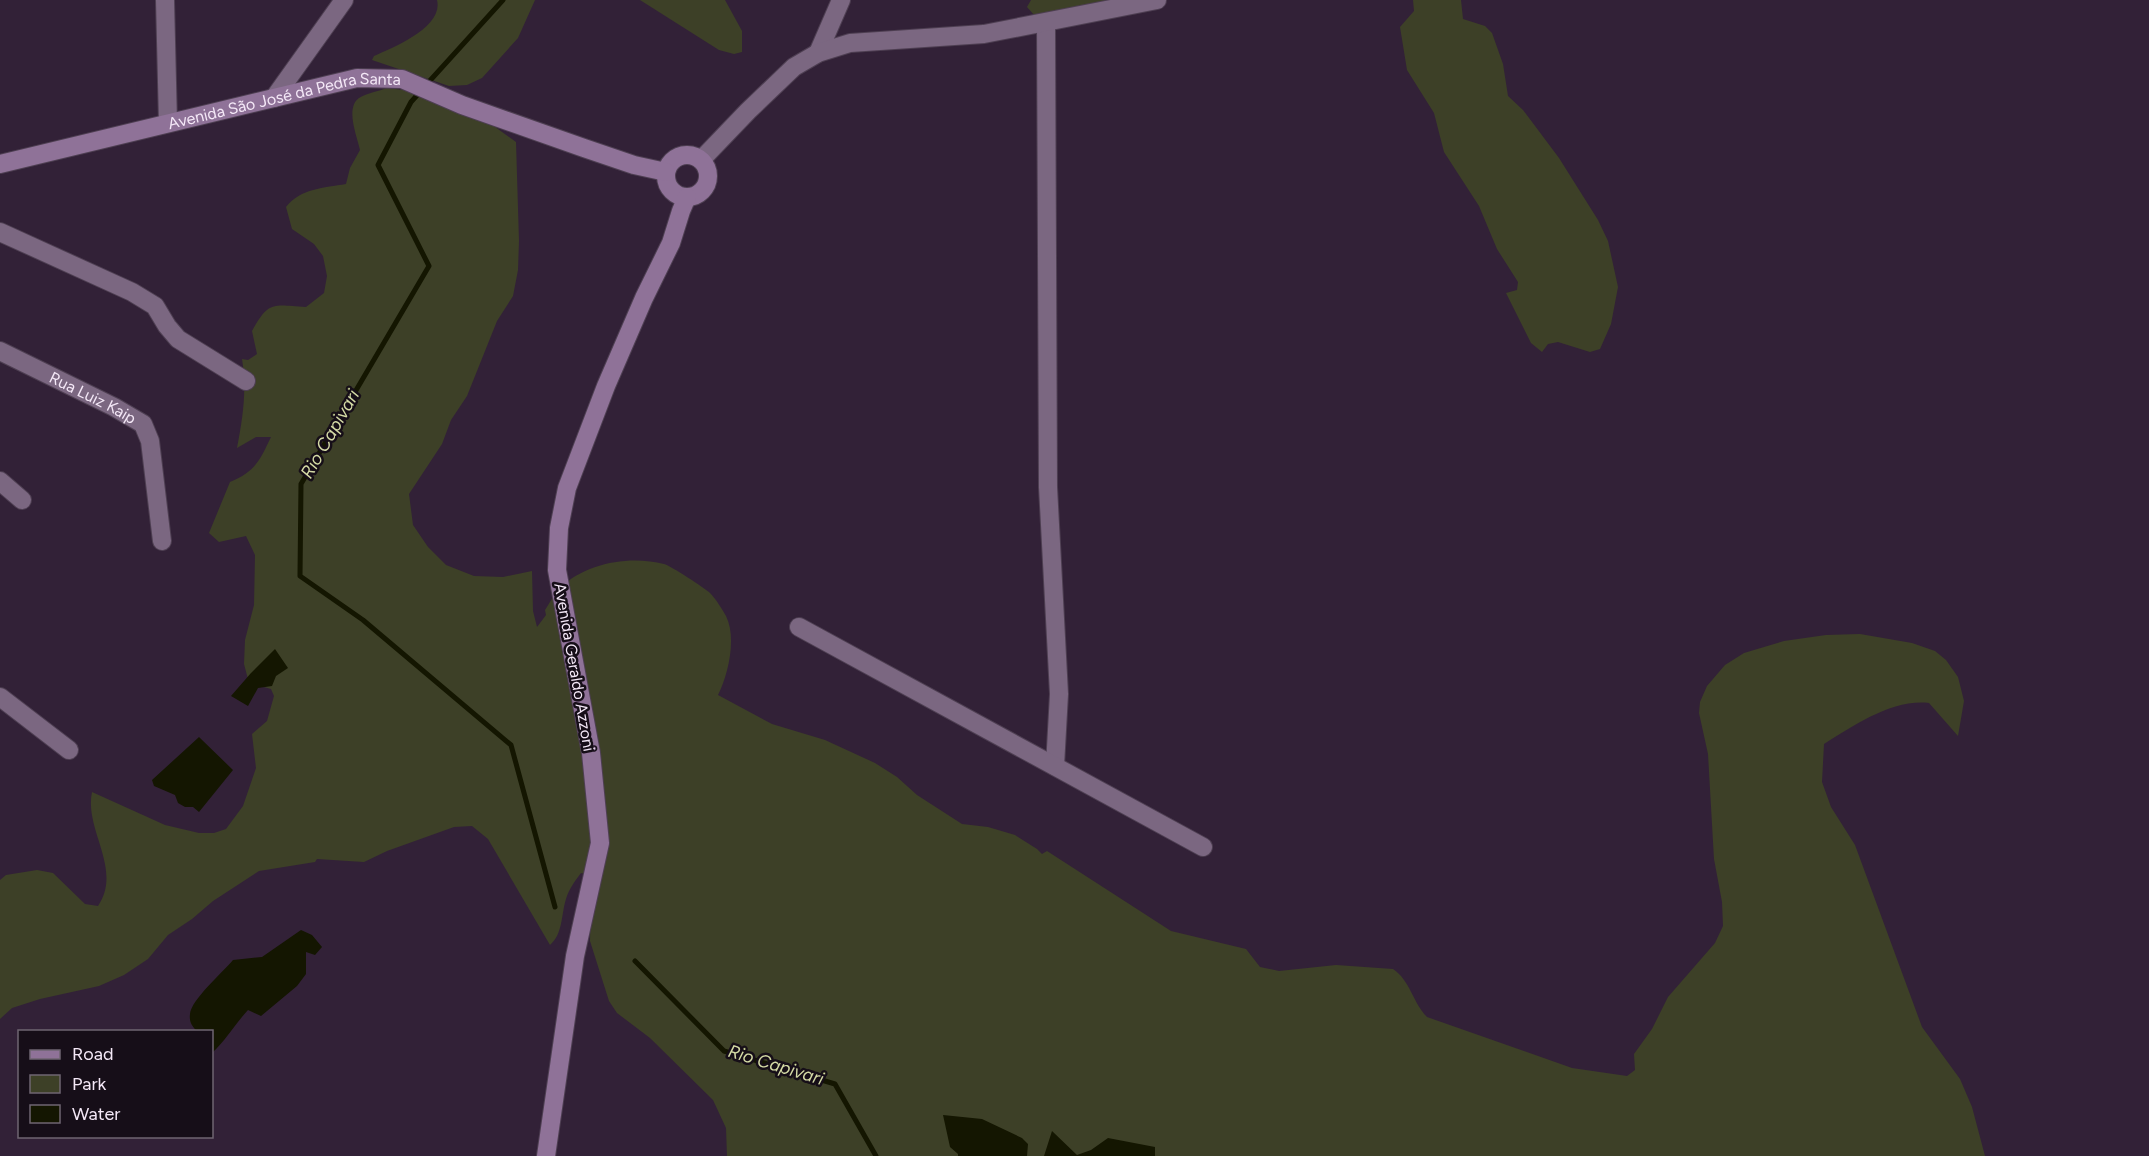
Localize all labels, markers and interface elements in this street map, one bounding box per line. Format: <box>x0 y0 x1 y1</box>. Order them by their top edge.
street label: Avenida São José da Pedra Santa <box>166 69 401 133</box>
street label: Rua Luiz Kaip <box>46 368 140 428</box>
water label: Rio Capivari <box>296 385 365 482</box>
street label: Avenida Geraldo Azzoni <box>550 581 599 753</box>
legend <box>18 1030 213 1138</box>
water label: Rio Capivari <box>726 1040 827 1090</box>
text: Road <box>72 1043 113 1065</box>
text: Park <box>72 1073 107 1095</box>
text: Water <box>72 1103 120 1125</box>

